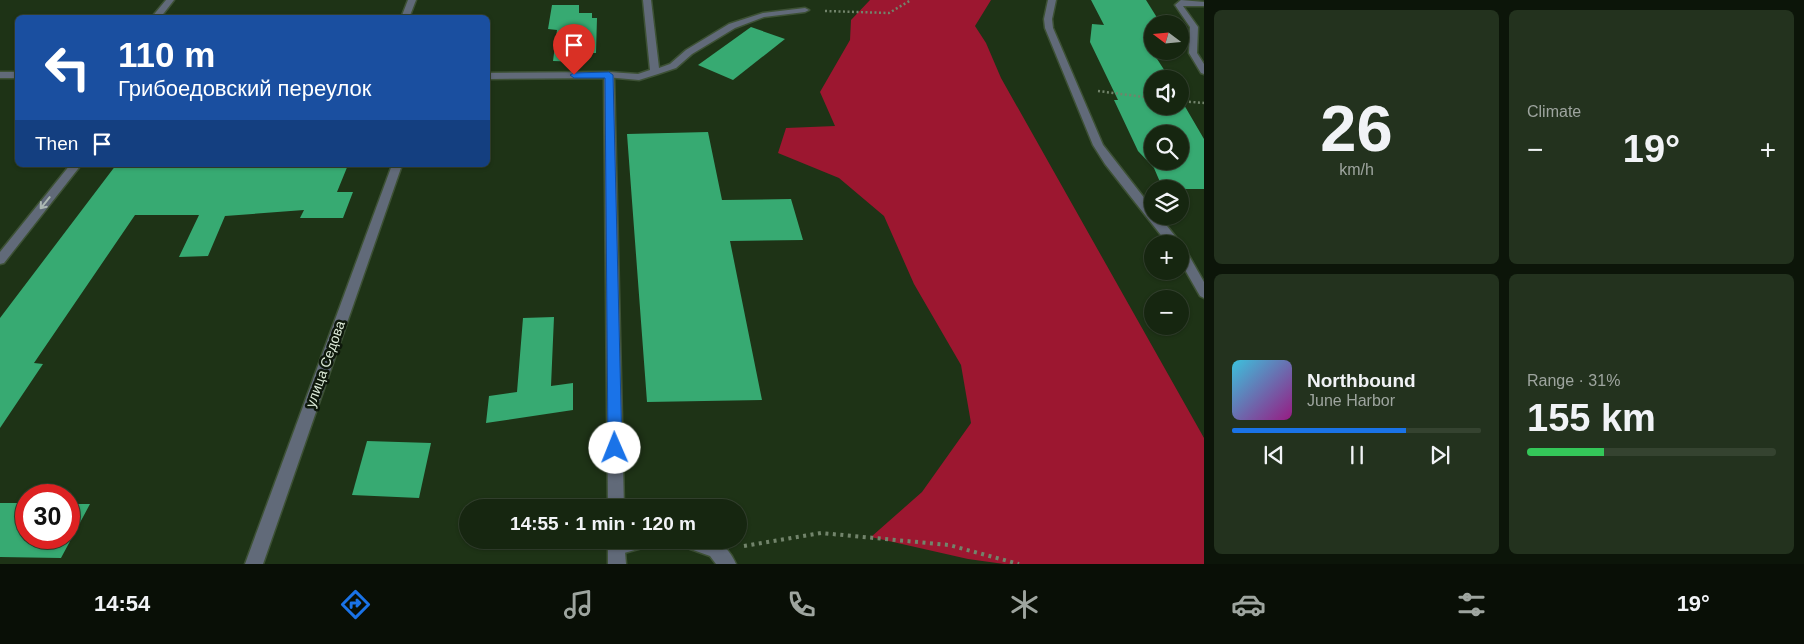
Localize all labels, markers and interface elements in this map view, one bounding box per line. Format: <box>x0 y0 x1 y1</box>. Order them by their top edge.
north arrow <box>1144 15 1189 60</box>
map controls <box>1144 15 1189 335</box>
pin <box>553 24 595 75</box>
icon: arrive <box>560 31 588 59</box>
icon: left <box>35 35 100 100</box>
text: 110 m <box>118 35 215 74</box>
button: sound <box>1144 70 1189 115</box>
text: Грибоедовский переулок <box>118 76 371 101</box>
text: 26 <box>1320 92 1393 165</box>
text: Climate <box>1527 103 1581 120</box>
button: search <box>1144 125 1189 170</box>
text: 19° <box>1623 128 1680 170</box>
icon: arrive <box>88 130 116 158</box>
text: Then <box>35 133 78 154</box>
text: − <box>1527 134 1543 165</box>
text: + <box>1760 134 1776 165</box>
text: km/h <box>1339 161 1374 178</box>
button: layers <box>1144 180 1189 225</box>
one-way arrow <box>40 196 51 209</box>
button: + <box>1144 235 1189 280</box>
button: − <box>1144 290 1189 335</box>
street label: улица Седова <box>302 318 348 409</box>
text: Northbound <box>1307 370 1416 391</box>
text: Range · 31% <box>1527 372 1620 389</box>
text: June Harbor <box>1307 392 1395 409</box>
text: 155 km <box>1527 397 1656 439</box>
position arrow <box>588 421 640 473</box>
icon: previous <box>1260 441 1288 469</box>
icon: pause <box>1343 441 1371 469</box>
icon: next <box>1426 441 1454 469</box>
speed limit sign: 30 <box>15 484 80 549</box>
text: 14:55 · 1 min · 120 m <box>510 513 696 534</box>
icon: directions <box>338 587 373 622</box>
icon: music <box>561 587 596 622</box>
icon: phone <box>784 587 819 622</box>
icon: climate <box>1007 587 1042 622</box>
icon: car <box>1231 587 1266 622</box>
icon: filters <box>1454 587 1489 622</box>
text: 14:54 <box>94 591 150 616</box>
text: 19° <box>1677 591 1710 616</box>

